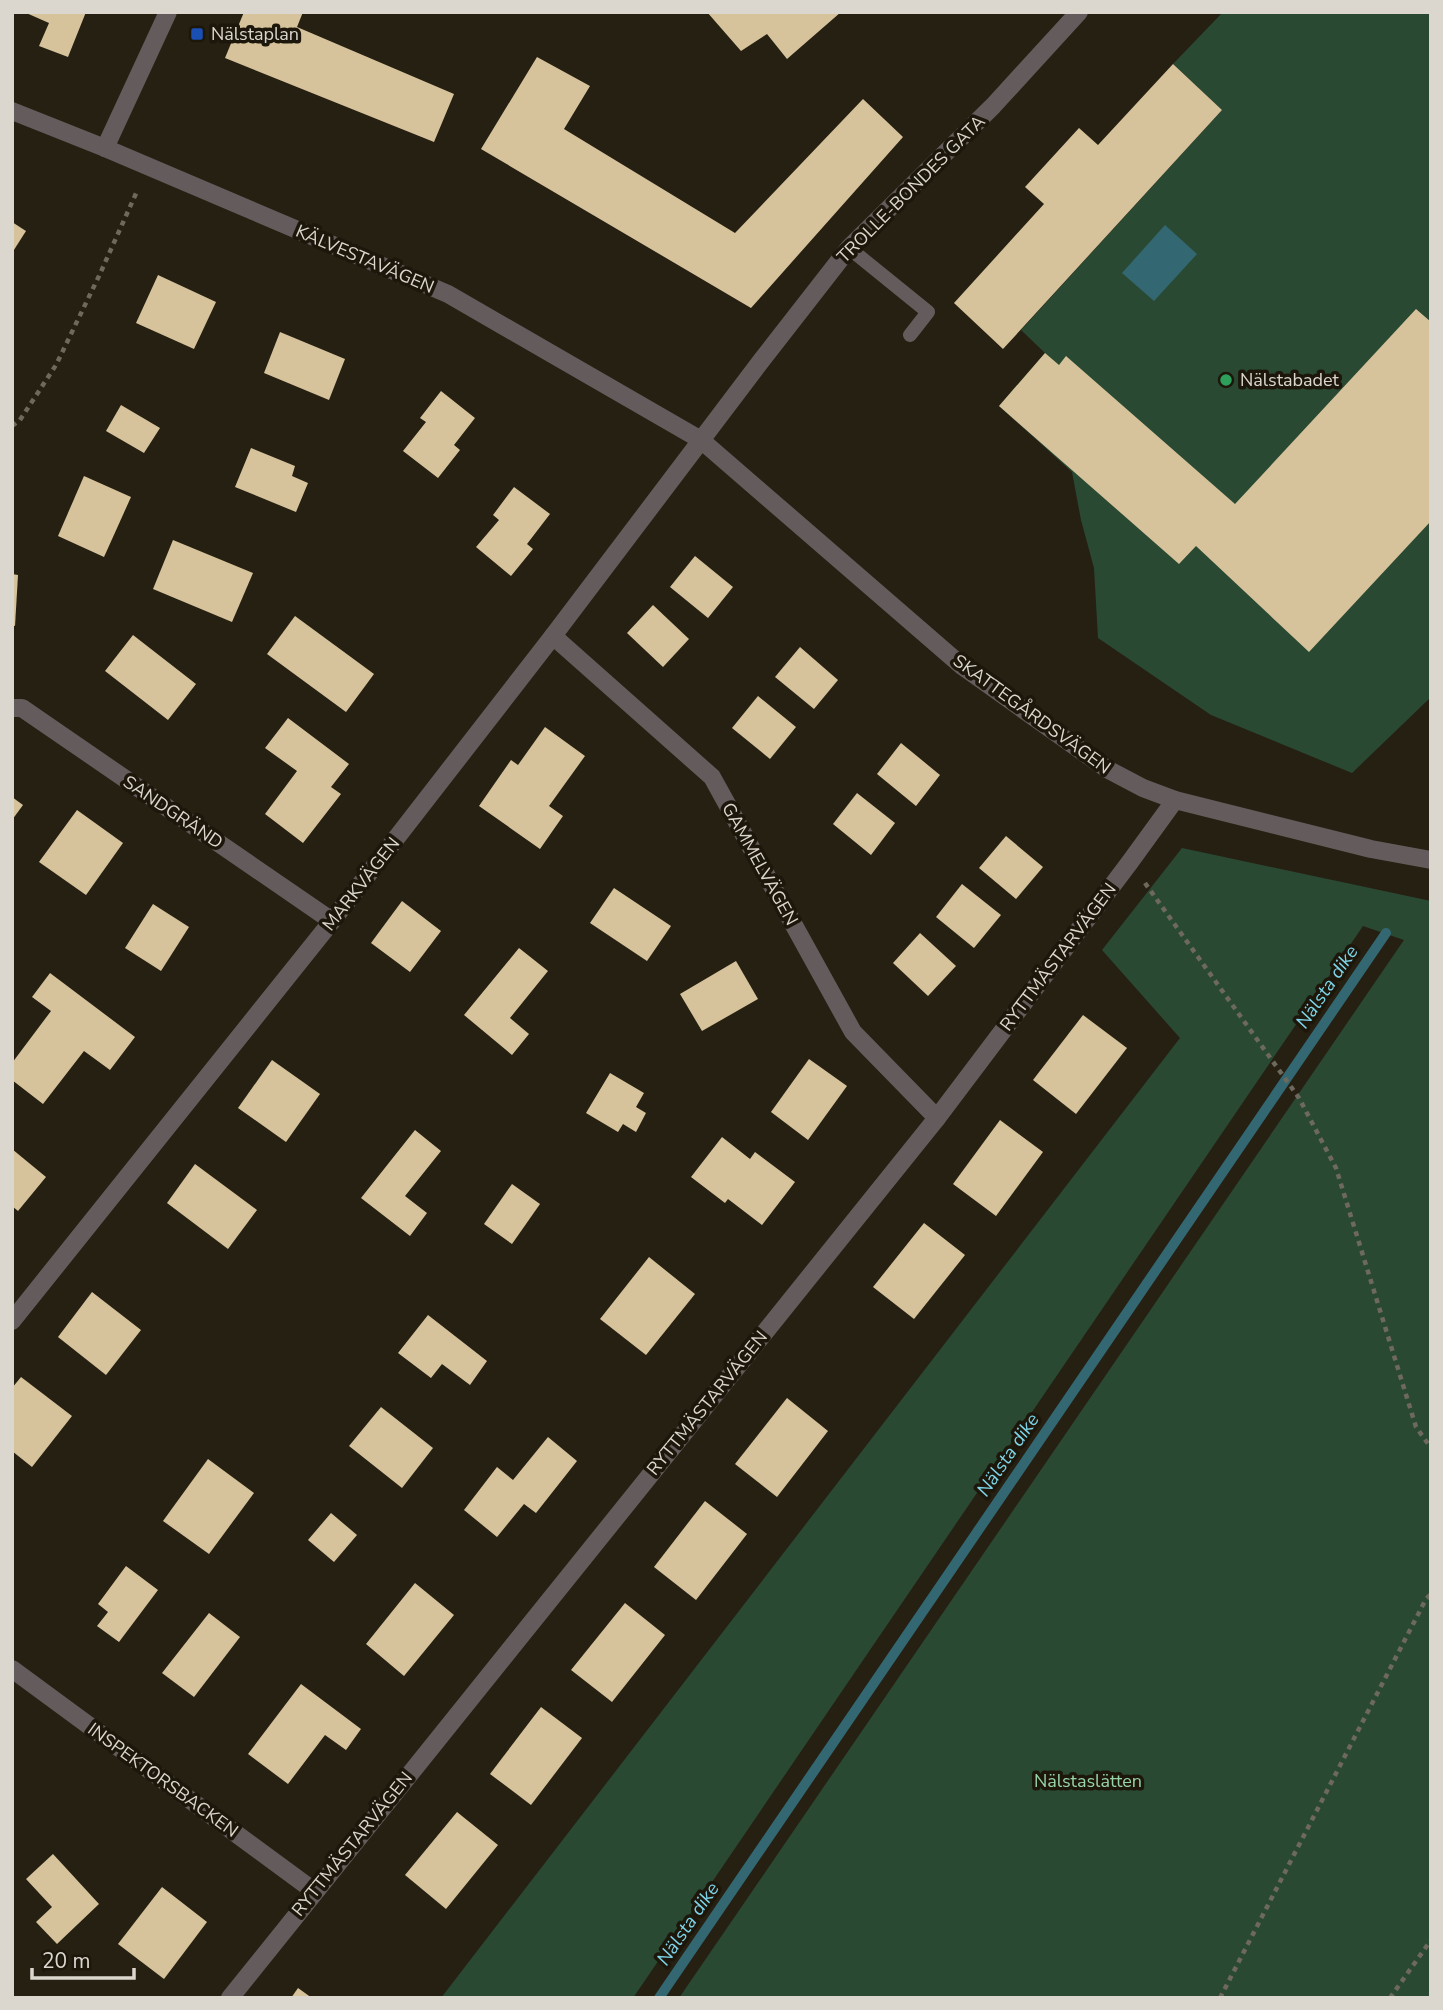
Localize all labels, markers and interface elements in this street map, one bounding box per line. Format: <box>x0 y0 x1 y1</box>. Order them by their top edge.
place label: Nälstaplan <box>211 22 299 46</box>
marker: Nälstaplan <box>189 26 205 42</box>
street label: TROLLE-BONDES GATA <box>832 110 990 268</box>
street label: KÄLVESTAVÄGEN <box>292 219 438 299</box>
place label: Nälstabadet <box>1240 368 1340 392</box>
marker: Nälstabadet <box>1218 372 1234 388</box>
street label: SKATTEGÅRDSVÄGEN <box>948 649 1116 779</box>
street label: SANDGRÄND <box>118 770 228 854</box>
street label: GAMMELVÄGEN <box>716 798 804 930</box>
street label: MARKVÄGEN <box>317 832 405 936</box>
street label: RYTTMÄSTARVÄGEN <box>994 878 1122 1036</box>
water label: Nälsta dike <box>1290 940 1364 1034</box>
street label: RYTTMÄSTARVÄGEN <box>641 1326 773 1480</box>
water label: Nälsta dike <box>971 1408 1045 1502</box>
street label: INSPEKTORSBACKEN <box>83 1717 243 1843</box>
street label: RYTTMÄSTARVÄGEN <box>286 1767 418 1921</box>
park label: Nälstaslätten <box>1034 1769 1142 1793</box>
water label: Nälsta dike <box>651 1877 725 1971</box>
scale bar <box>32 1937 133 1981</box>
text: 20 m <box>42 1947 91 1975</box>

